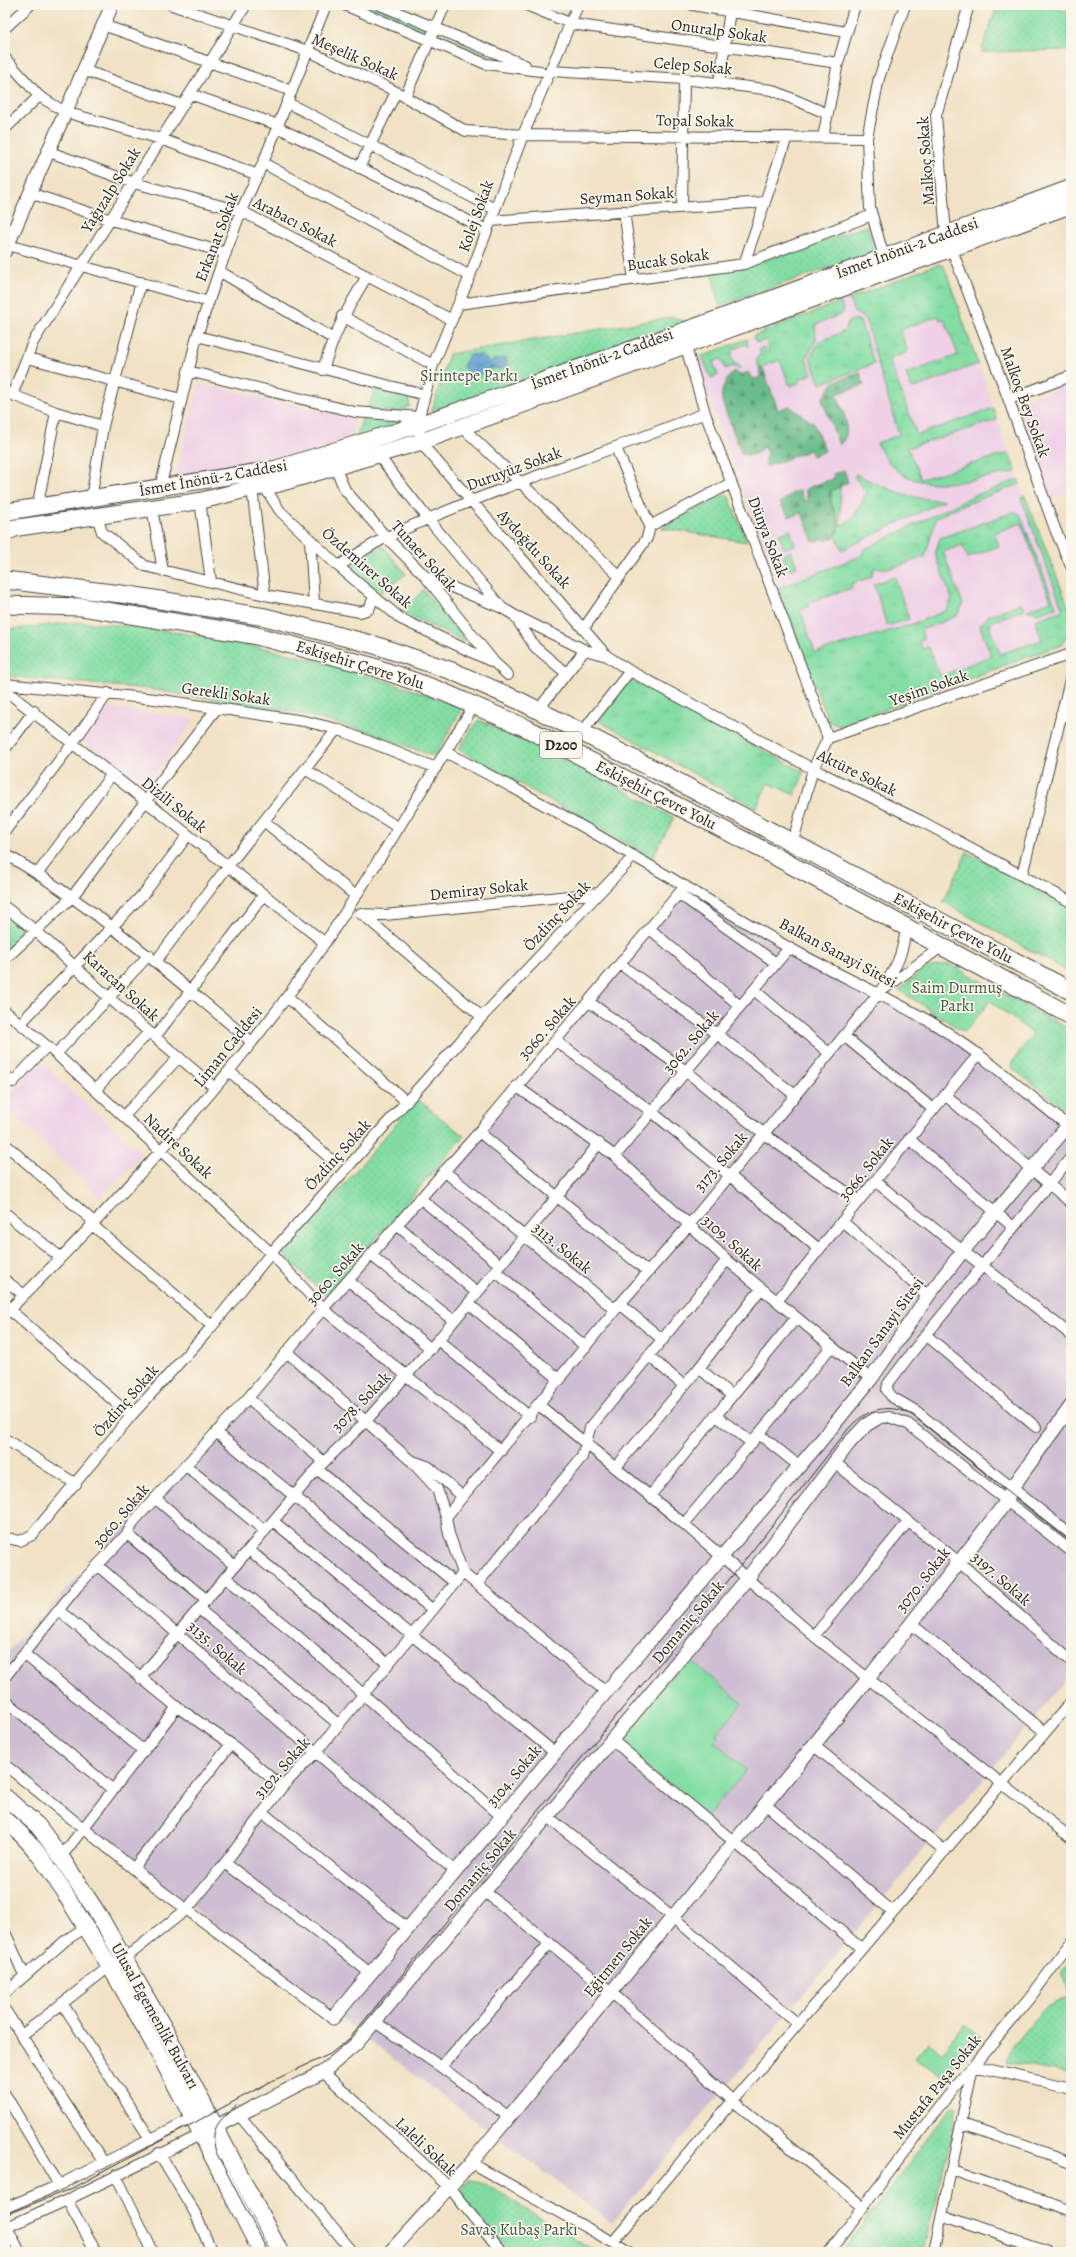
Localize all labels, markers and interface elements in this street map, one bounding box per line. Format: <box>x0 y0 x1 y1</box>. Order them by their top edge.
street label: Onuralp Sokak <box>670 13 768 49</box>
street label: Meşelik Sokak <box>308 28 402 86</box>
street label: Celep Sokak <box>653 52 733 80</box>
street label: Topal Sokak <box>656 109 734 133</box>
street label: Malkoç Sokak <box>912 116 940 206</box>
street label: Yağızalp Sokak <box>75 143 146 238</box>
street label: Kolej Sokak <box>453 177 499 255</box>
street label: Seyman Sokak <box>579 182 675 210</box>
street label: Erkanat Sokak <box>190 189 244 285</box>
street label: Arabacı Sokak <box>248 191 341 253</box>
street label: İsmet İnönü-2 Caddesi <box>833 212 981 284</box>
street label: Bucak Sokak <box>626 243 710 277</box>
street label: İsmet İnönü-2 Caddesi <box>528 323 676 395</box>
street label: Malkoç Bey Sokak <box>995 344 1055 460</box>
park label: Şirintepe Parkı <box>420 365 518 387</box>
street label: Duruyüz Sokak <box>463 442 565 496</box>
street label: İsmet İnönü-2 Caddesi <box>137 454 289 502</box>
street label: Dünya Sokak <box>742 493 794 581</box>
street label: Aydoğdu Sokak <box>492 504 576 594</box>
street label: Tunaer Sokak <box>386 516 462 596</box>
street label: Özdemirer Sokak <box>317 522 417 614</box>
street label: Eskişehir Çevre Yolu <box>293 635 427 695</box>
street label: Yeşim Sokak <box>886 664 971 712</box>
street label: Gerekli Sokak <box>180 677 272 711</box>
road number: D200 <box>540 732 582 758</box>
street label: Aktüre Sokak <box>812 744 901 802</box>
street label: Eskişehir Çevre Yolu <box>592 755 721 835</box>
street label: Dizili Sokak <box>137 772 211 838</box>
street label: Demiray Sokak <box>429 874 529 906</box>
street label: Özdinç Sokak <box>518 876 596 956</box>
street label: Eskişehir Çevre Yolu <box>889 887 1017 969</box>
street label: Balkan Sanayi Sitesi <box>775 913 901 993</box>
street label: Karacan Sokak <box>78 946 164 1026</box>
park label: Saim Durmuş Parkı <box>911 977 1003 1017</box>
street label: 3060. Sokak <box>513 991 581 1065</box>
street label: Liman Caddesi <box>189 1002 267 1092</box>
street label: 3062. Sokak <box>658 1005 724 1079</box>
street label: Nadire Sokak <box>139 1108 217 1184</box>
street label: Özdinç Sokak <box>300 1114 376 1196</box>
street label: 3173. Sokak <box>689 1127 753 1197</box>
street label: 3066. Sokak <box>833 1132 899 1206</box>
street label: 3109. Sokak <box>697 1210 767 1276</box>
street label: 3113. Sokak <box>527 1217 597 1279</box>
street label: 3060. Sokak <box>301 1237 369 1311</box>
street label: Balkan Sanayi Sitesi <box>835 1273 929 1391</box>
street label: Özdinç Sokak <box>88 1360 164 1442</box>
street label: 3078. Sokak <box>326 1367 396 1437</box>
street label: 3060. Sokak <box>87 1479 155 1553</box>
street label: 3070. Sokak <box>891 1543 956 1617</box>
street label: 3197. Sokak <box>966 1547 1036 1611</box>
street label: Domaniç Sokak <box>647 1576 729 1668</box>
street label: 3135. Sokak <box>182 1616 252 1680</box>
street label: 3102. Sokak <box>249 1732 315 1804</box>
street label: 3104. Sokak <box>482 1740 546 1812</box>
street label: Domaniç Sokak <box>439 1824 521 1916</box>
street label: Eğitmen Sokak <box>579 1912 657 2002</box>
street label: Ulusal Egemenlik Bulvarı <box>106 1939 204 2093</box>
street label: Mustafa Paşa Sokak <box>888 2030 986 2144</box>
street label: Laleli Sokak <box>390 2113 462 2181</box>
park label: Savaş Kubaş Parkı <box>460 2219 578 2241</box>

